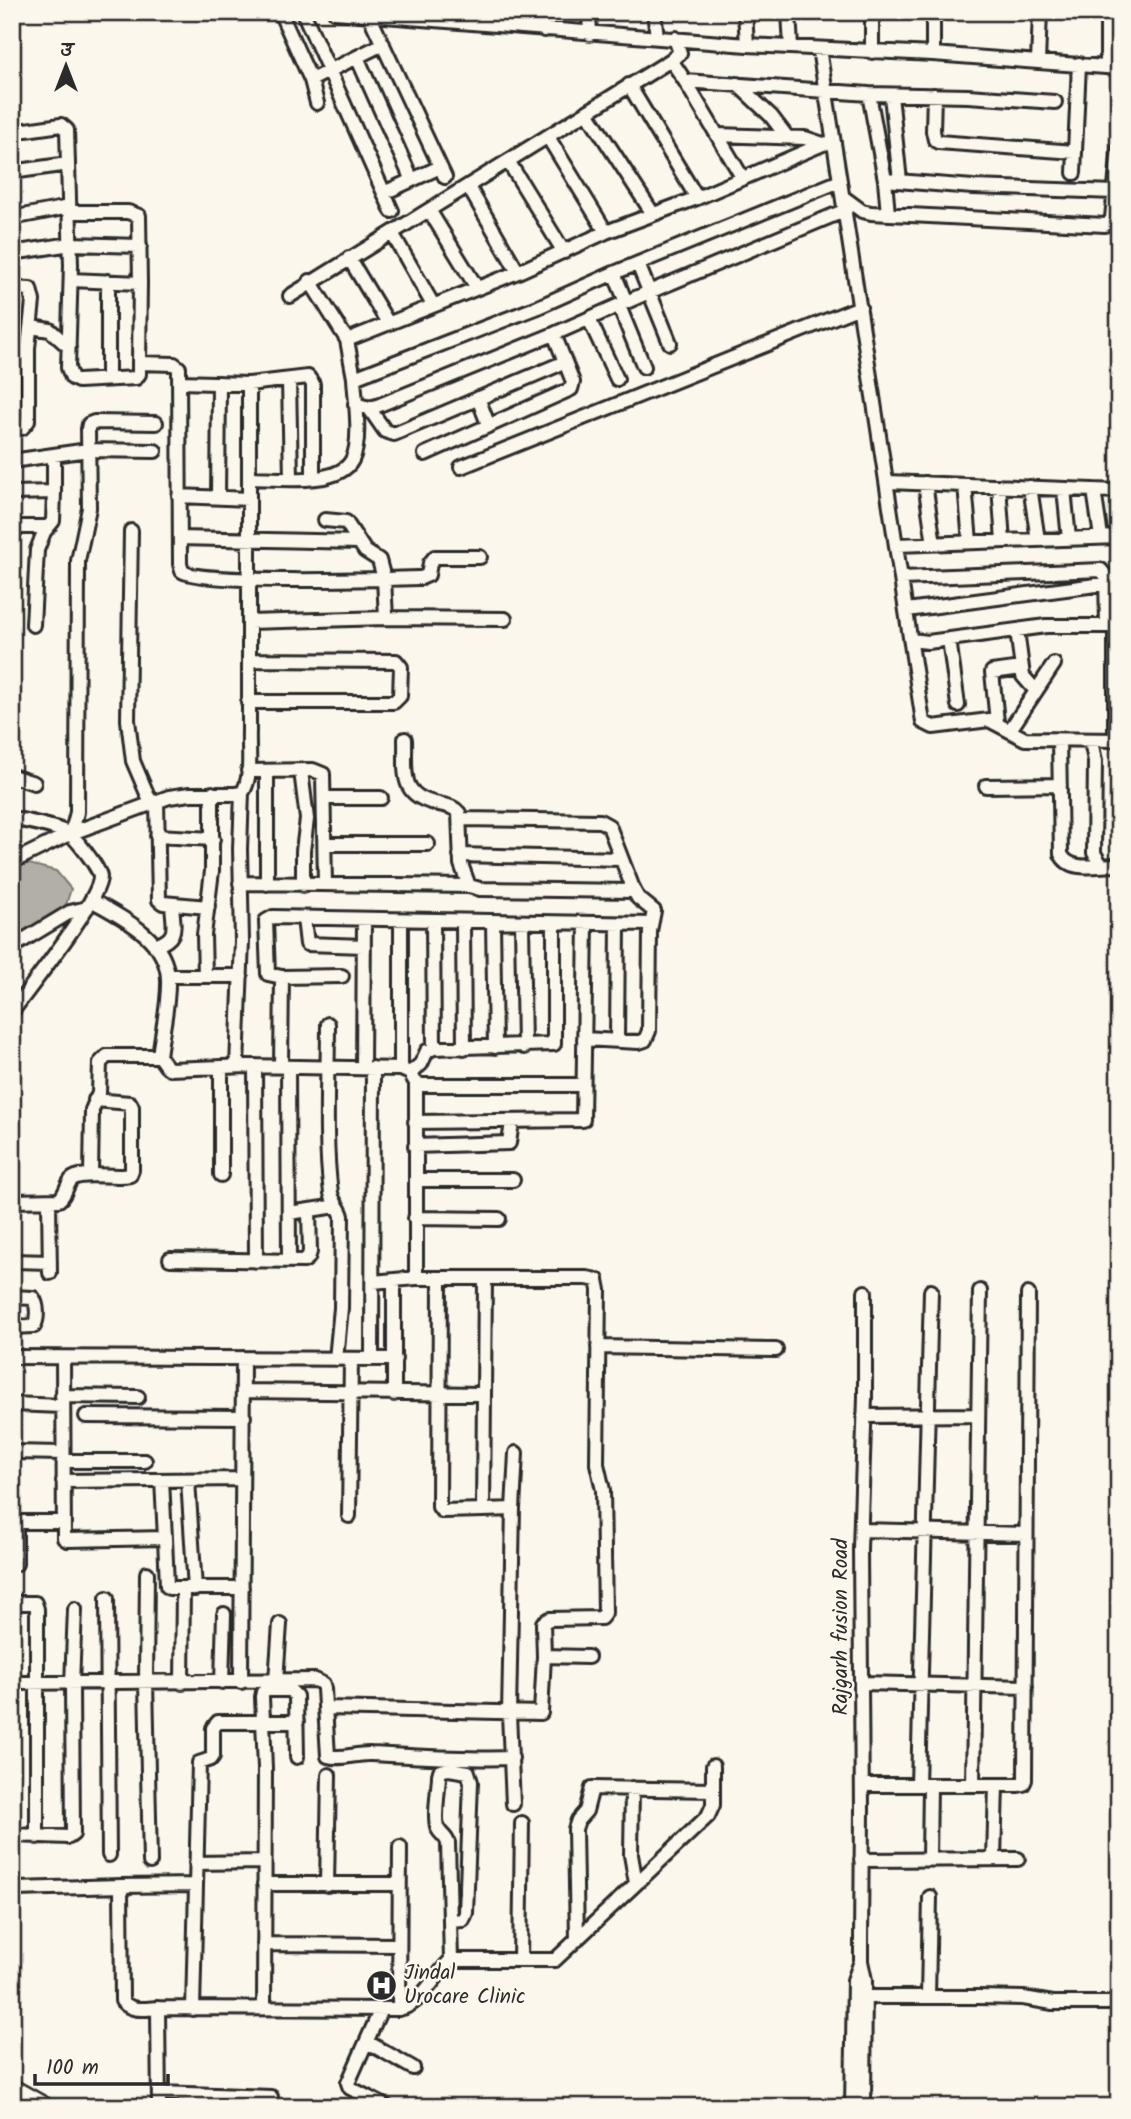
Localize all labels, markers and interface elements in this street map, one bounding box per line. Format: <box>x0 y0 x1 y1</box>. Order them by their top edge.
north arrow <box>32 32 102 102</box>
text: उ <box>60 36 76 66</box>
street label: Rajgarh fusion Road <box>825 1538 858 1716</box>
place label: Jindal Urocare Clinic <box>404 1957 525 2014</box>
hospital icon: Jindal Urocare Clinic <box>364 1968 398 2002</box>
scale bar <box>35 2042 168 2086</box>
text: 100 m <box>46 2052 99 2085</box>

